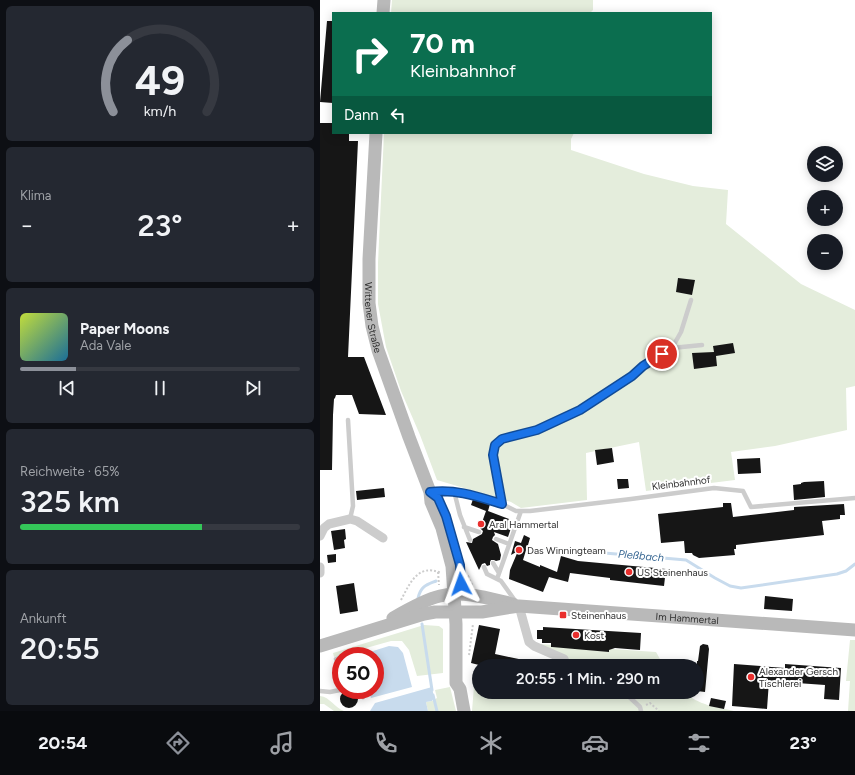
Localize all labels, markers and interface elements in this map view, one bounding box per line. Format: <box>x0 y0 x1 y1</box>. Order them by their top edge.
text: 70 m <box>410 26 475 60</box>
icon: right <box>344 28 396 80</box>
text: 49 <box>135 54 185 104</box>
text: Kleinbahnhof <box>410 60 516 82</box>
text: km/h <box>144 101 176 119</box>
icon: left <box>387 104 409 126</box>
text: Dann <box>344 106 379 124</box>
map controls <box>807 146 843 270</box>
button: layers <box>807 146 843 182</box>
text: Klima <box>20 188 52 203</box>
button: + <box>807 190 843 226</box>
text: 23° <box>138 207 182 244</box>
text: − <box>20 212 34 239</box>
text: + <box>286 212 300 239</box>
button: − <box>807 234 843 270</box>
street label: Wittener Straße <box>362 282 385 355</box>
text: Paper Moons <box>80 320 169 338</box>
pin <box>645 337 679 371</box>
text: Ada Vale <box>80 338 131 353</box>
icon: arrive <box>651 343 673 365</box>
icon: previous <box>56 377 78 399</box>
icon: pause <box>149 377 171 399</box>
icon: next <box>242 377 264 399</box>
text: Reichweite · 65% <box>20 464 119 479</box>
street label: Kleinbahnhof <box>651 473 711 493</box>
text: 325 km <box>20 483 120 520</box>
place label: Aral Hammertal <box>489 518 558 531</box>
marker: Aral Hammertal <box>476 519 486 529</box>
place label: Das Winningteam <box>527 544 606 557</box>
marker: Das Winningteam <box>514 545 524 555</box>
water label: Pleßbach <box>617 548 665 564</box>
position arrow <box>440 563 482 605</box>
place label: US Steinenhaus <box>637 566 708 579</box>
marker: US Steinenhaus <box>624 567 634 577</box>
place label: Steinenhaus <box>571 609 627 622</box>
street label: Im Hammertal <box>655 609 719 627</box>
marker: Steinenhaus <box>558 610 568 620</box>
text: Ankunft <box>20 611 67 626</box>
place label: Kost <box>584 629 604 642</box>
text: 20:55 <box>20 630 100 667</box>
marker: Kost <box>571 630 581 640</box>
speed limit sign: 50 <box>332 647 384 699</box>
place label: Alexander Gersch Tischlerei <box>759 665 838 690</box>
text: 20:55 · 1 Min. · 290 m <box>516 670 660 688</box>
marker: Alexander Gersch Tischlerei <box>746 672 756 682</box>
icon: directions <box>164 729 192 757</box>
icon: music <box>268 729 296 757</box>
icon: phone <box>372 729 400 757</box>
icon: climate <box>477 729 505 757</box>
icon: car <box>581 729 609 757</box>
icon: filters <box>685 729 713 757</box>
text: 20:54 <box>38 732 88 754</box>
text: 23° <box>790 732 817 754</box>

